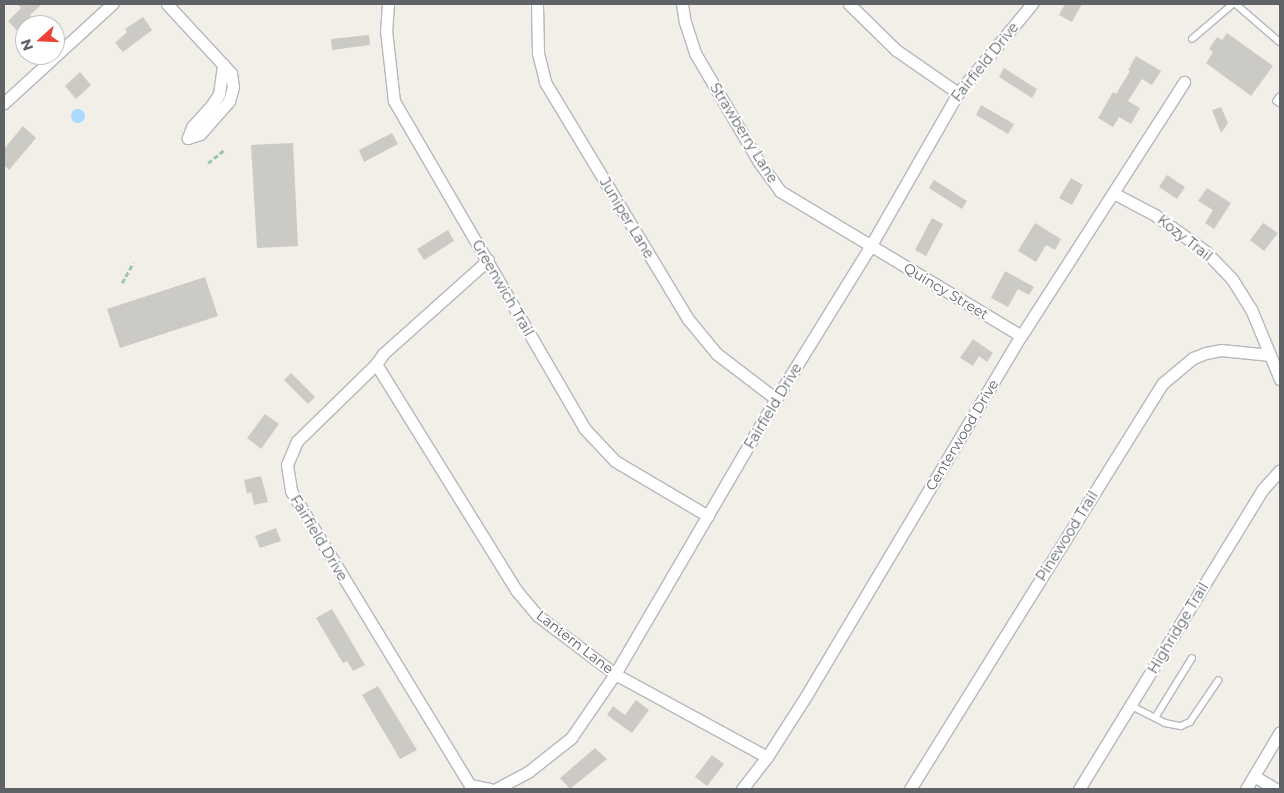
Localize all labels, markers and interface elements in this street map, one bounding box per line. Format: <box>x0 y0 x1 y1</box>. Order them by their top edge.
north arrow <box>15 15 65 65</box>
street label: Fairfield Drive <box>948 19 1022 105</box>
text: N <box>16 36 37 53</box>
street label: Strawberry Lane <box>707 80 781 186</box>
street label: Juniper Lane <box>596 175 658 261</box>
street label: Kozy Trail <box>1154 211 1216 265</box>
street label: Greenwich Trail <box>469 237 537 339</box>
street label: Quincy Street <box>901 259 991 323</box>
street label: Fairfield Drive <box>741 360 805 452</box>
street label: Centerwood Drive <box>922 376 1002 494</box>
street label: Pinewood Trail <box>1033 488 1101 584</box>
street label: Fairfield Drive <box>287 492 351 584</box>
street label: Highridge Trail <box>1144 579 1212 677</box>
street label: Lantern Lane <box>533 607 617 677</box>

